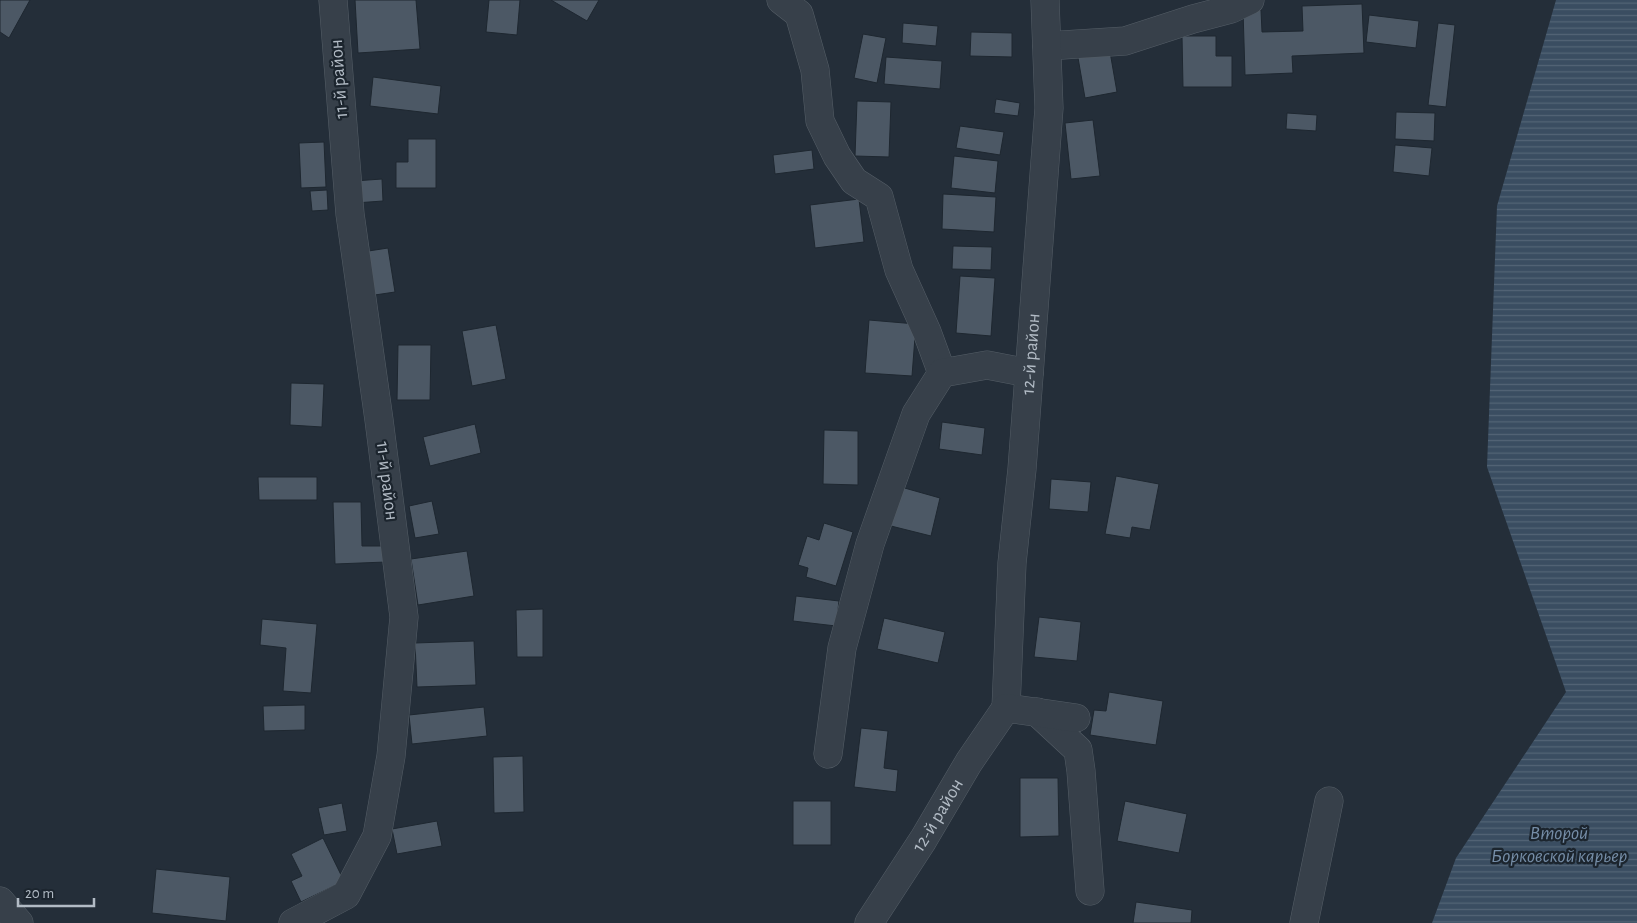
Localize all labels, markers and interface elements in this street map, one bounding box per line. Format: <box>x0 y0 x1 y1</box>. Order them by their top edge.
street label: 11-й район <box>327 39 351 119</box>
street label: 12-й район <box>1018 313 1043 395</box>
street label: 11-й район <box>373 440 401 522</box>
street label: 12-й район <box>909 775 967 855</box>
water label: Второй Борковской карьер <box>1491 823 1628 866</box>
scale bar <box>18 876 94 908</box>
text: 20 m <box>25 886 54 901</box>

